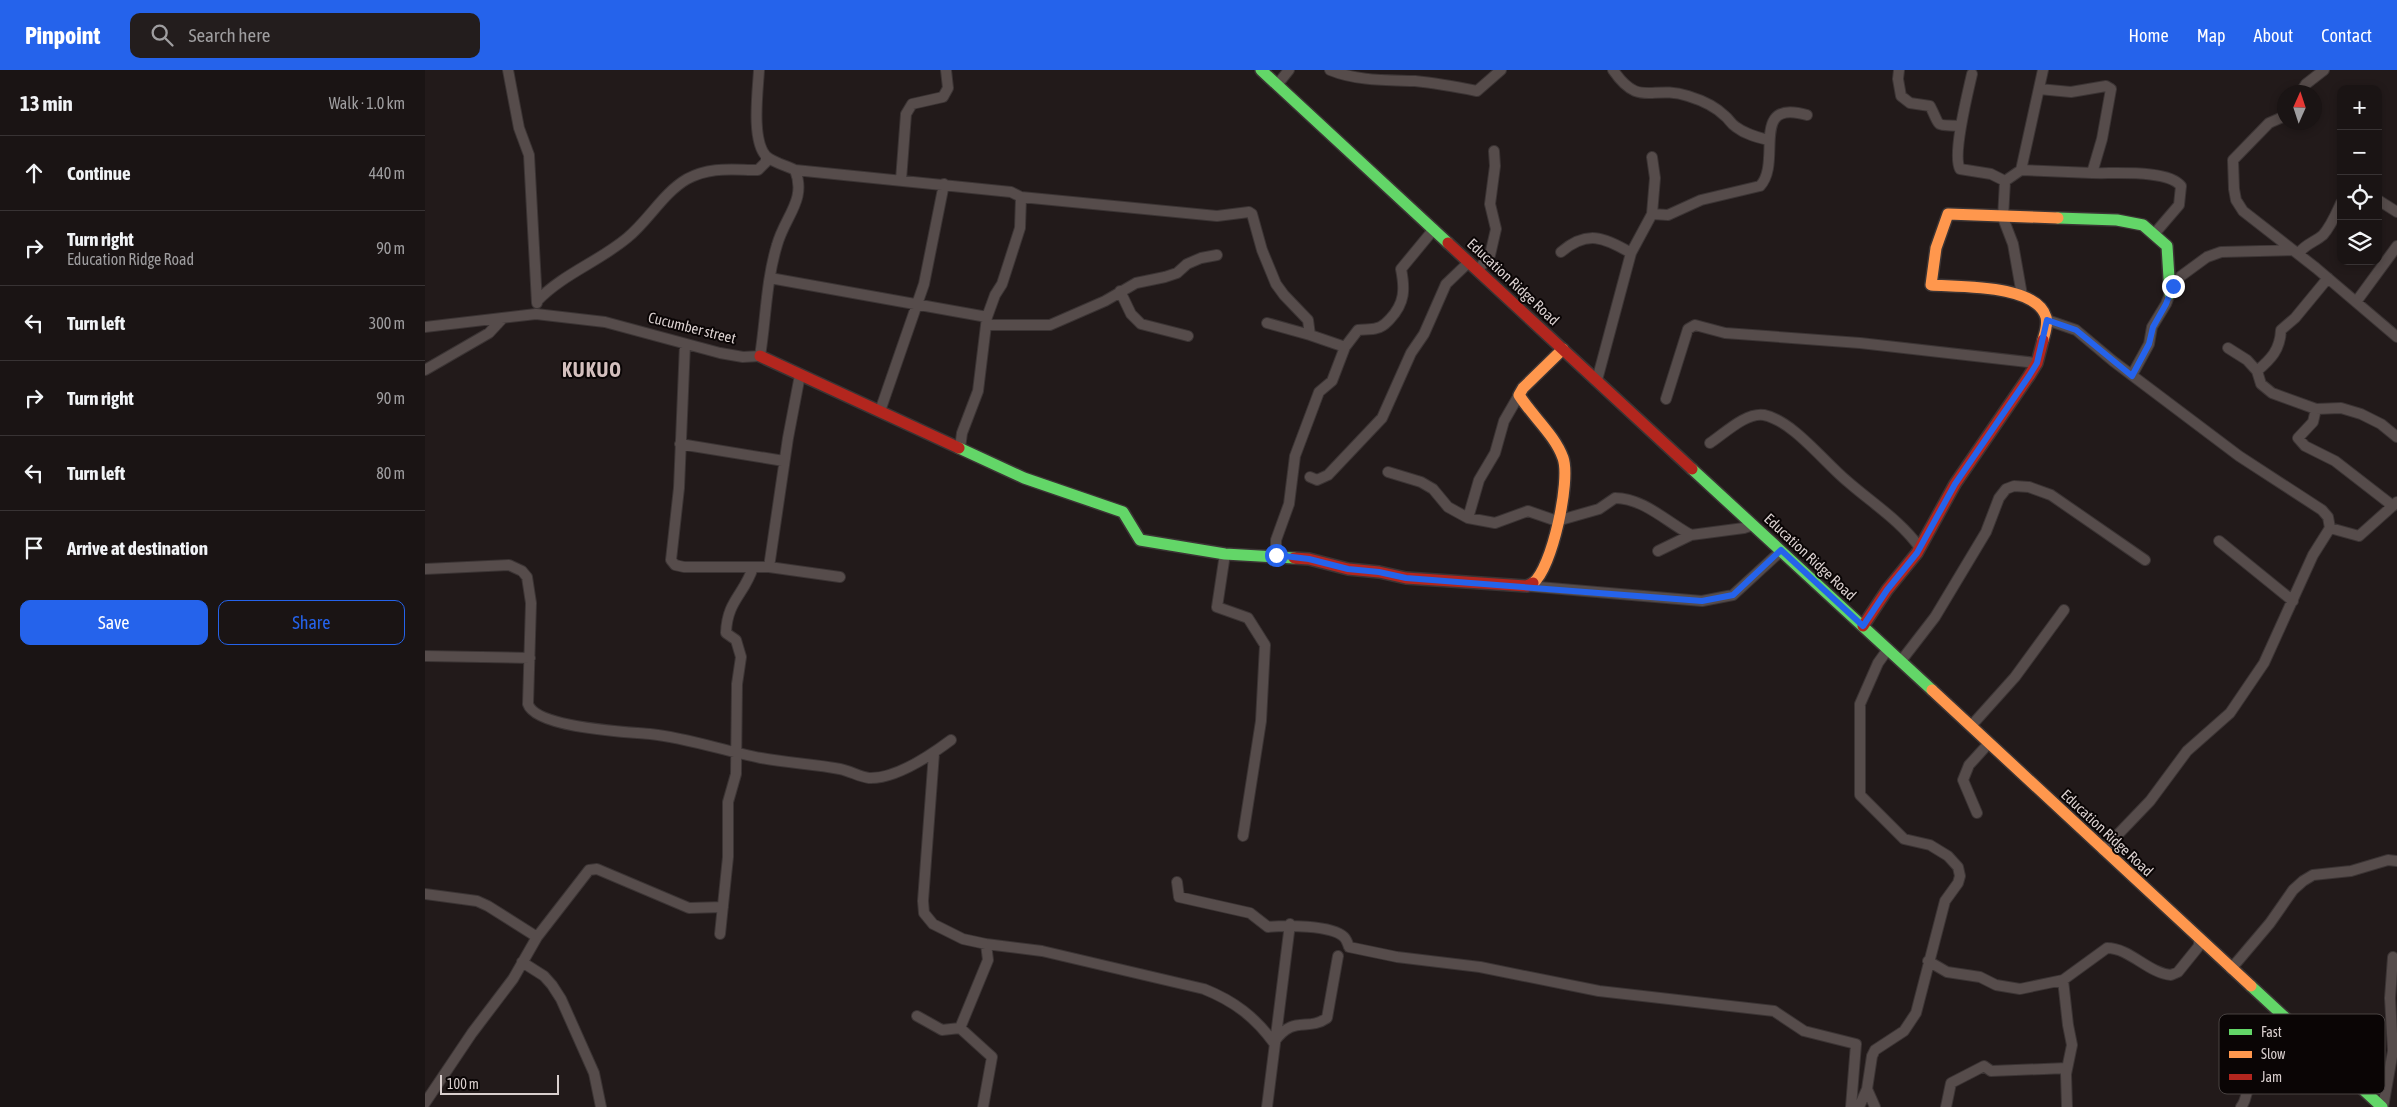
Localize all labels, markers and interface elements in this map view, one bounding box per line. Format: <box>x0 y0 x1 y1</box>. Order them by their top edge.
search box <box>130 13 480 58</box>
icon: search <box>148 21 176 49</box>
text: Pinpoint <box>25 22 100 49</box>
text: Search here <box>188 24 270 46</box>
text: Home <box>2129 25 2169 46</box>
text: Map <box>2197 25 2226 46</box>
text: About <box>2254 25 2293 46</box>
text: Contact <box>2321 25 2372 46</box>
north arrow <box>2277 85 2322 130</box>
map controls <box>2337 85 2382 265</box>
button: + <box>2337 85 2382 130</box>
text: 13 min <box>20 91 73 115</box>
text: Walk · 1.0 km <box>329 94 405 112</box>
button: − <box>2337 130 2382 175</box>
icon: ahead <box>20 159 48 187</box>
text: Continue <box>67 162 131 184</box>
text: 440 m <box>369 164 405 182</box>
button: locate <box>2337 175 2382 220</box>
button: layers <box>2337 220 2382 265</box>
text: Turn right <box>67 228 134 250</box>
icon: right <box>20 234 48 262</box>
street label: Education Ridge Road <box>1464 235 1563 328</box>
text: 90 m <box>376 239 405 257</box>
text: Education Ridge Road <box>67 250 194 268</box>
route end <box>2162 275 2185 298</box>
street label: Cucumber street <box>646 308 738 347</box>
icon: left <box>20 309 48 337</box>
text: Turn left <box>67 312 125 334</box>
text: 300 m <box>369 314 405 332</box>
district label: KUKUO <box>562 358 622 381</box>
icon: right <box>20 384 48 412</box>
text: Turn right <box>67 387 134 409</box>
text: 90 m <box>376 389 405 407</box>
icon: left <box>20 459 48 487</box>
text: Turn left <box>67 462 125 484</box>
text: 80 m <box>376 464 405 482</box>
street label: Education Ridge Road <box>1761 510 1860 603</box>
icon: arrive <box>20 534 48 562</box>
text: Arrive at destination <box>67 537 208 559</box>
route start <box>1265 544 1288 567</box>
button: Save <box>20 600 208 645</box>
button: Share <box>218 600 405 645</box>
street label: Education Ridge Road <box>2058 786 2157 879</box>
legend <box>2219 1014 2385 1094</box>
text: Fast <box>2261 1024 2282 1040</box>
text: Slow <box>2261 1046 2286 1062</box>
text: Jam <box>2261 1069 2282 1085</box>
scale bar <box>440 1072 559 1095</box>
text: 100 m <box>447 1076 479 1092</box>

